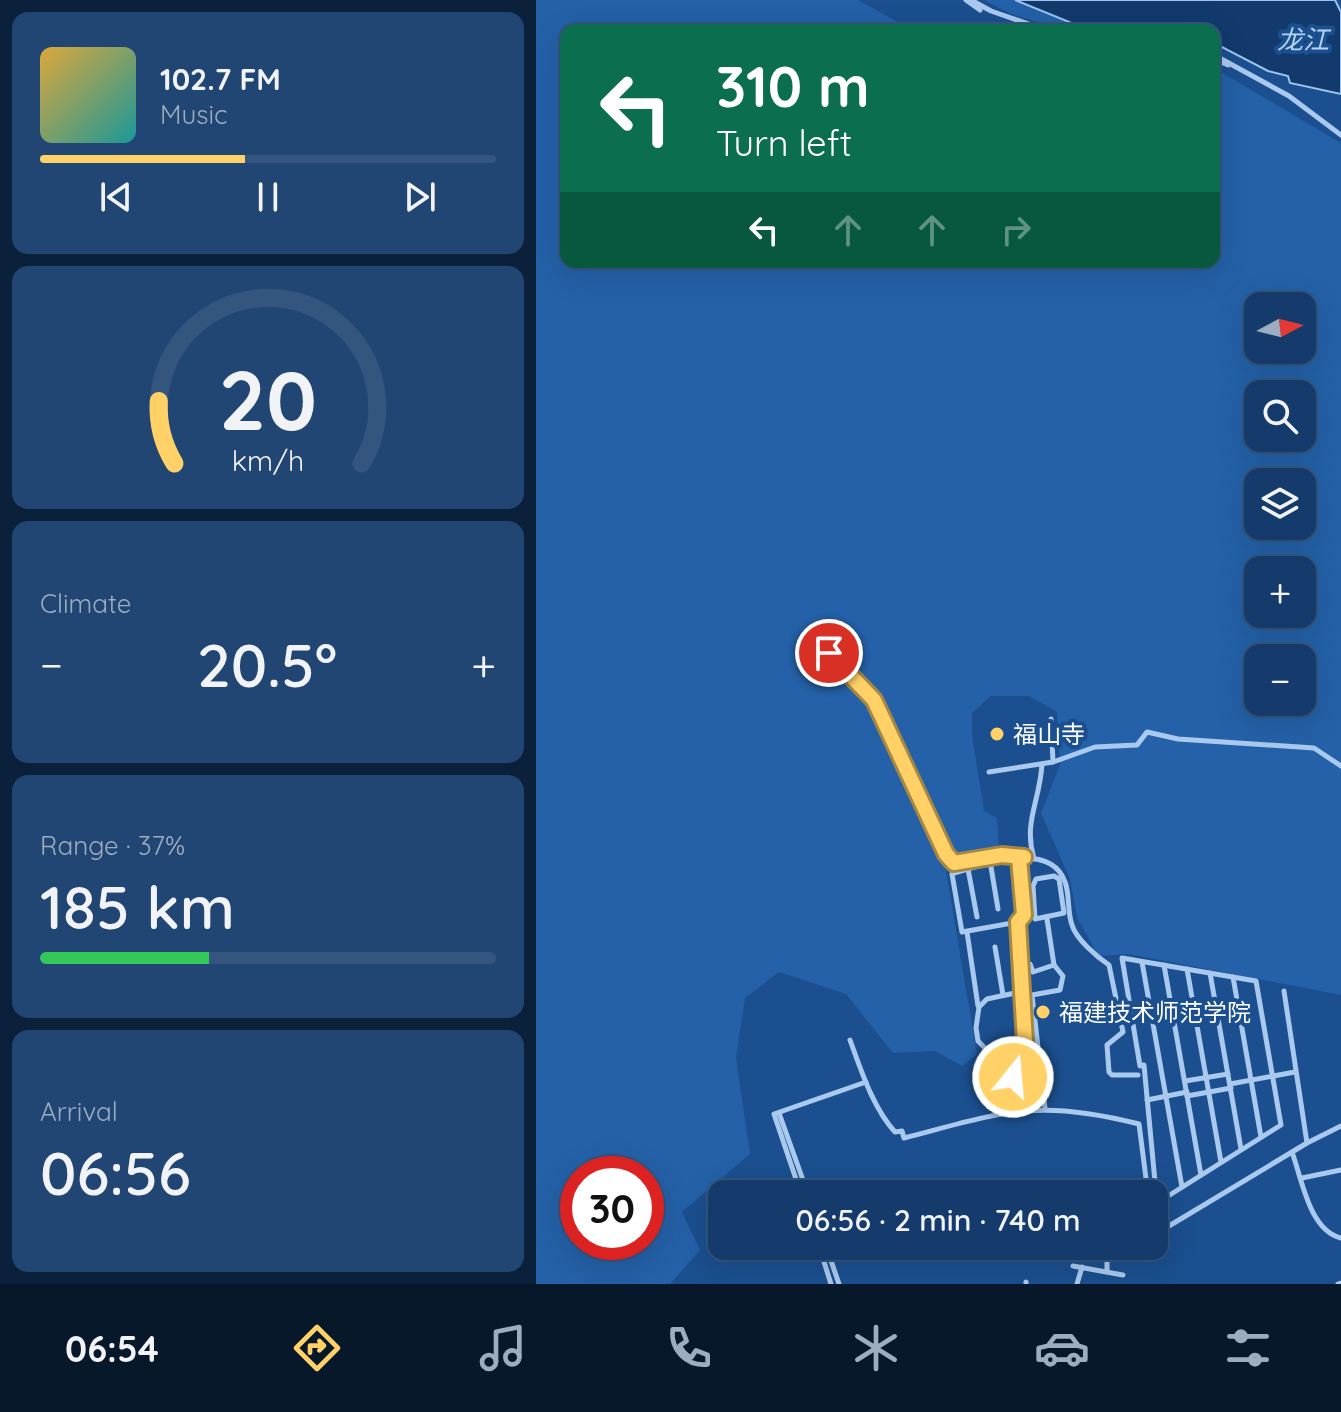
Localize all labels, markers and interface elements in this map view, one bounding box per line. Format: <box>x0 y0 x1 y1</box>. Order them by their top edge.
water label: 龙江 <box>1277 23 1332 56</box>
text: 310 m <box>716 51 870 121</box>
icon: left <box>584 56 688 160</box>
text: 102.7 FM <box>160 60 281 98</box>
text: Music <box>160 98 228 131</box>
text: Turn left <box>716 120 852 165</box>
icon: previous <box>94 175 138 219</box>
icon: pause <box>246 175 290 219</box>
icon: next <box>398 175 442 219</box>
icon: left <box>742 208 786 252</box>
icon: ahead <box>826 208 870 252</box>
icon: ahead <box>910 208 954 252</box>
icon: right <box>994 208 1038 252</box>
north arrow <box>1244 292 1316 364</box>
map controls <box>1244 292 1316 716</box>
text: 20 <box>219 346 317 450</box>
button: search <box>1244 380 1316 452</box>
text: km/h <box>232 442 304 478</box>
button: layers <box>1244 468 1316 540</box>
button: + <box>1244 556 1316 628</box>
text: Climate <box>40 587 131 620</box>
pin <box>795 619 863 687</box>
text: 20.5° <box>197 627 337 702</box>
icon: arrive <box>807 631 851 675</box>
text: − <box>40 637 63 692</box>
text: + <box>471 637 496 692</box>
button: − <box>1244 644 1316 716</box>
place label: 福山寺 <box>1013 719 1085 749</box>
marker: 福山寺 <box>988 725 1006 743</box>
text: Range · 37% <box>40 829 185 862</box>
text: 185 km <box>40 869 235 944</box>
place label: 福建技术师范学院 <box>1059 997 1251 1027</box>
marker: 福建技术师范学院 <box>1034 1003 1052 1021</box>
position arrow <box>971 1035 1055 1119</box>
text: Arrival <box>40 1095 118 1128</box>
text: 06:56 <box>40 1135 191 1210</box>
speed limit sign: 30 <box>560 1156 664 1260</box>
text: 06:56 · 2 min · 740 m <box>795 1201 1081 1239</box>
icon: directions <box>289 1320 345 1376</box>
icon: music <box>475 1320 531 1376</box>
icon: phone <box>661 1320 717 1376</box>
icon: climate <box>848 1320 904 1376</box>
icon: car <box>1034 1320 1090 1376</box>
icon: filters <box>1220 1320 1276 1376</box>
text: 06:54 <box>65 1326 159 1371</box>

